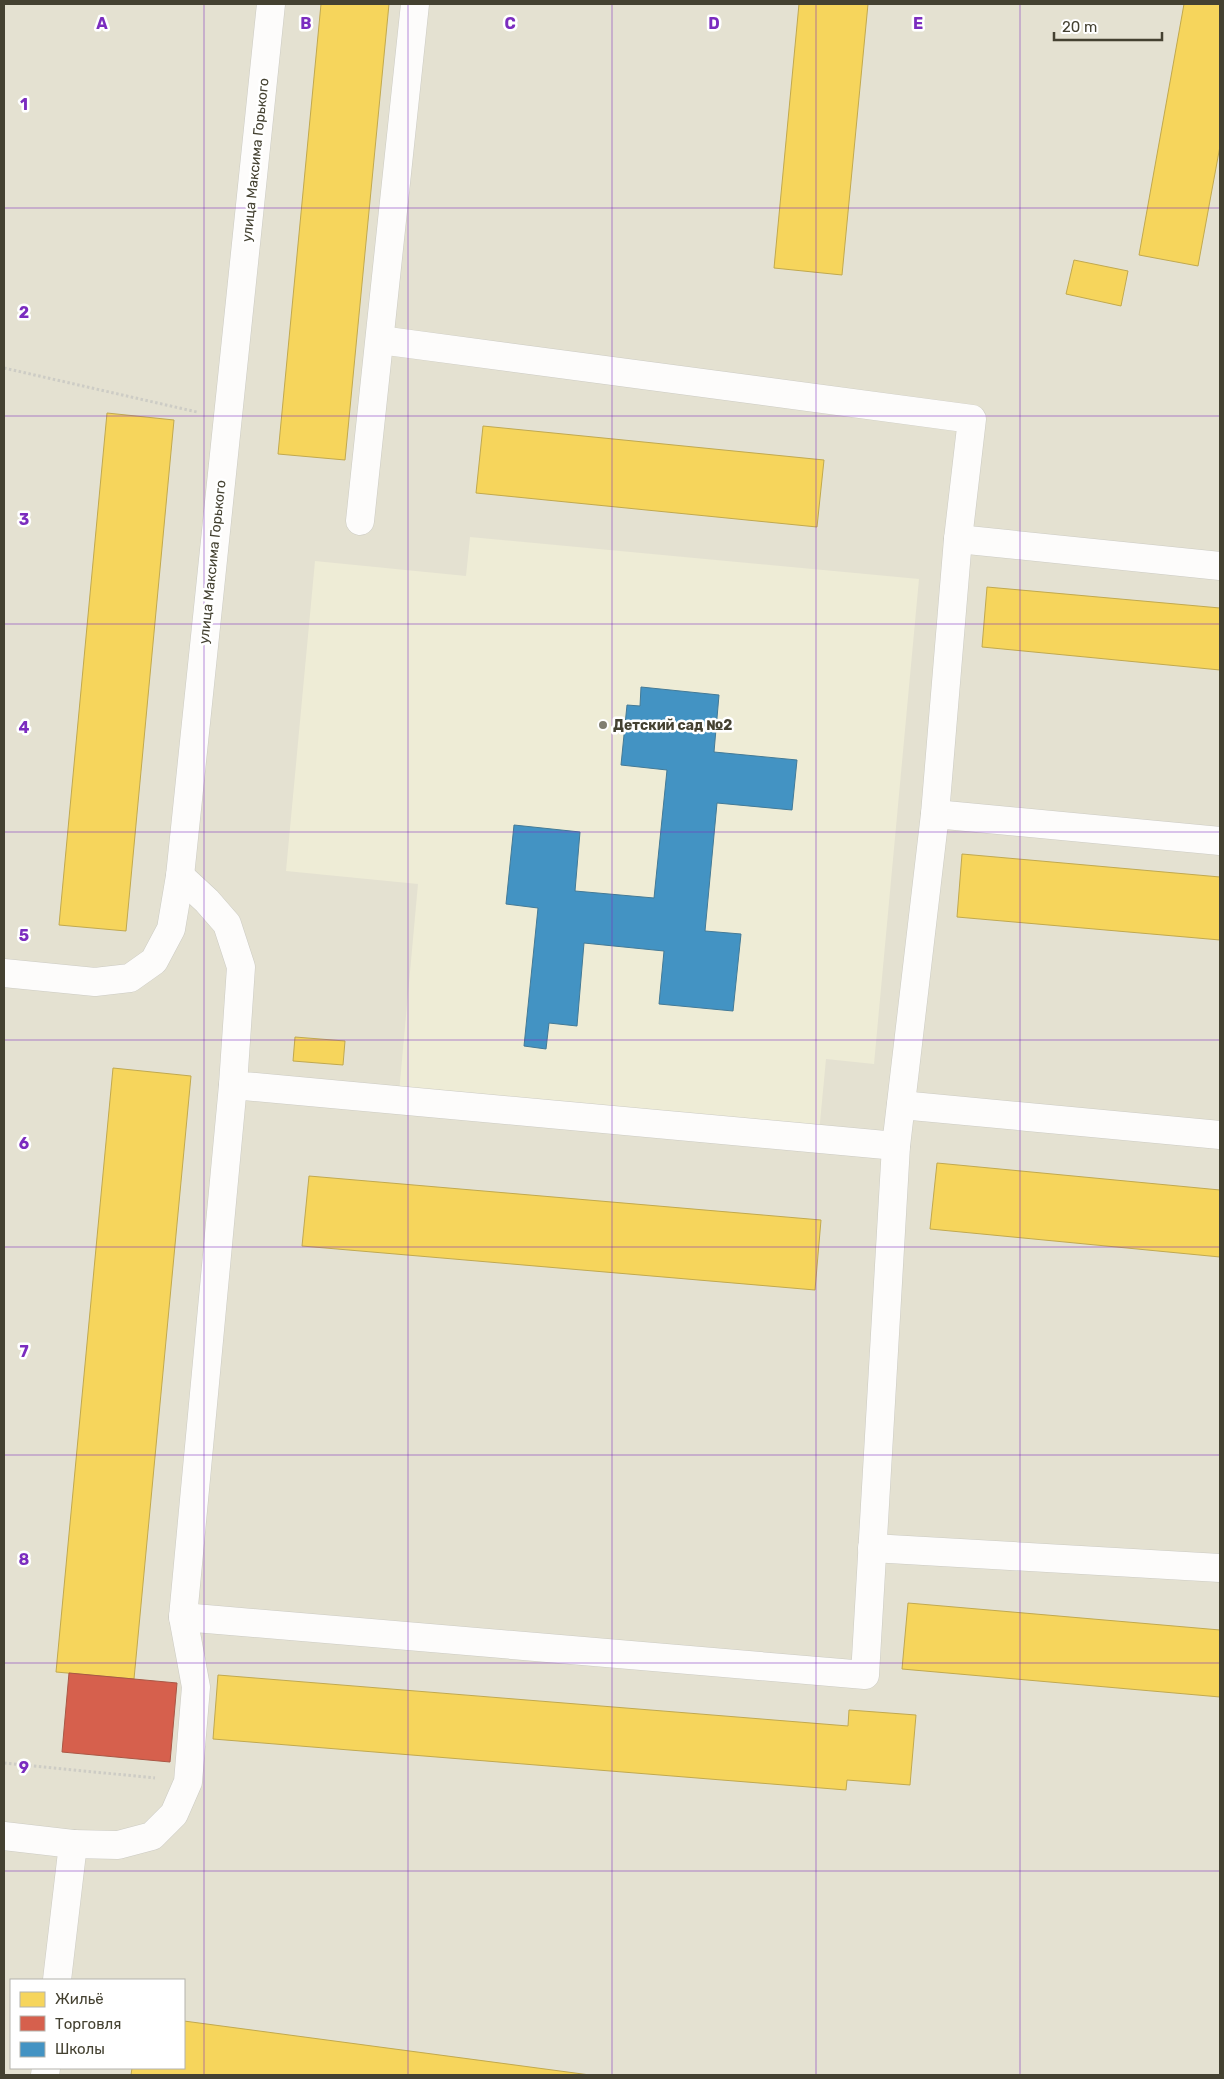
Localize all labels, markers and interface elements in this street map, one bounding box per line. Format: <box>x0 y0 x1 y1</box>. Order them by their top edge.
scale bar <box>1054 10 1162 42</box>
text: A <box>96 14 108 33</box>
text: B <box>300 14 312 33</box>
text: C <box>504 14 516 33</box>
text: D <box>708 14 720 33</box>
text: E <box>913 14 923 33</box>
text: 20 m <box>1062 18 1097 36</box>
street label: улица Максима Горького <box>238 77 273 243</box>
text: 1 <box>20 95 28 114</box>
text: 2 <box>19 303 29 322</box>
street label: улица Максима Горького <box>195 479 230 645</box>
text: 3 <box>19 510 29 529</box>
place label: Детский сад №2 <box>613 717 732 734</box>
text: 4 <box>19 718 30 737</box>
marker: Детский сад №2 <box>597 719 609 731</box>
text: 5 <box>19 926 29 945</box>
text: 6 <box>19 1134 29 1153</box>
text: 7 <box>19 1342 29 1361</box>
text: 8 <box>19 1550 30 1569</box>
text: 9 <box>19 1758 29 1777</box>
legend <box>10 1979 185 2069</box>
text: Жильё <box>55 1990 104 2008</box>
text: Торговля <box>55 2015 121 2033</box>
text: Школы <box>55 2040 105 2058</box>

